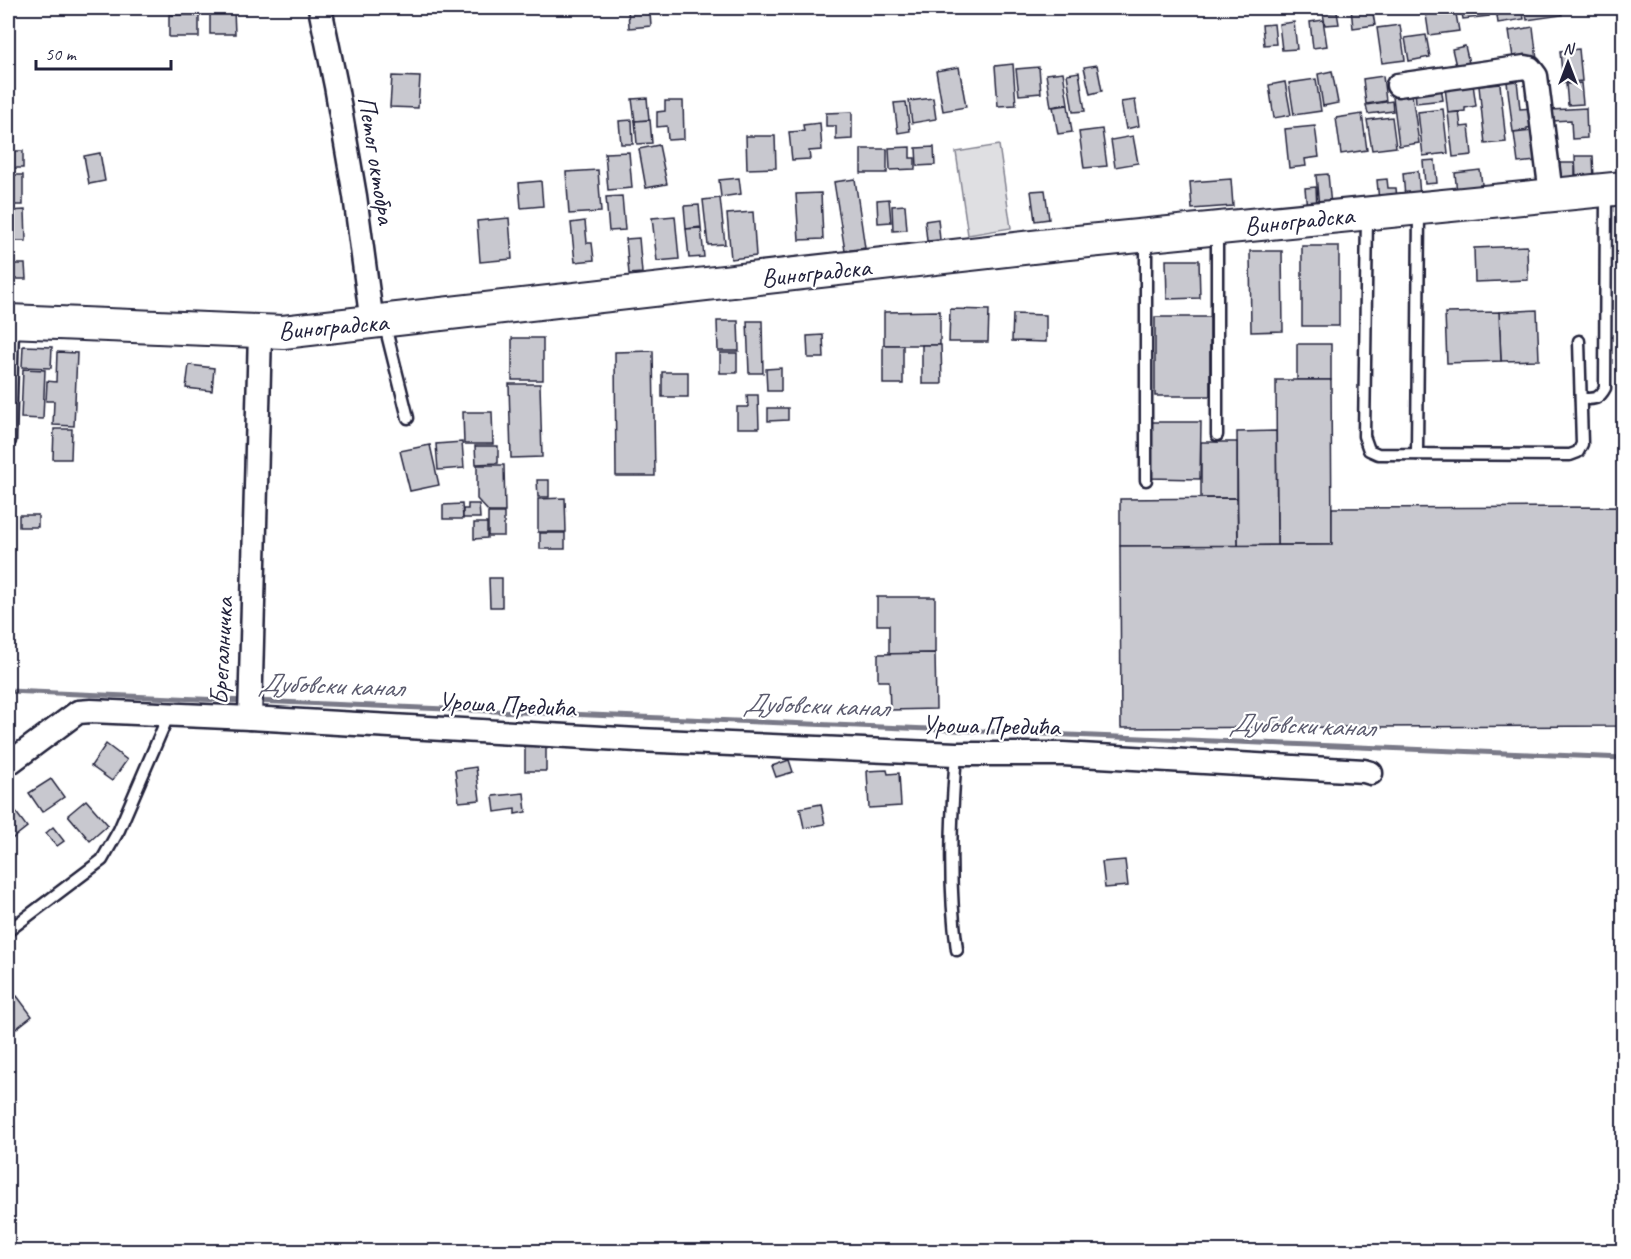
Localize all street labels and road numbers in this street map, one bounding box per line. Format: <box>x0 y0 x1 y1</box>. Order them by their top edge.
street label: Петог октобра <box>350 94 403 228</box>
street label: Виноградска <box>1243 198 1357 243</box>
street label: Виноградска <box>760 250 874 295</box>
street label: Виноградска <box>277 305 391 348</box>
street label: Брегалничка <box>202 595 241 706</box>
street label: Уроша Предића <box>437 684 578 725</box>
street label: Уроша Предића <box>922 708 1062 743</box>

